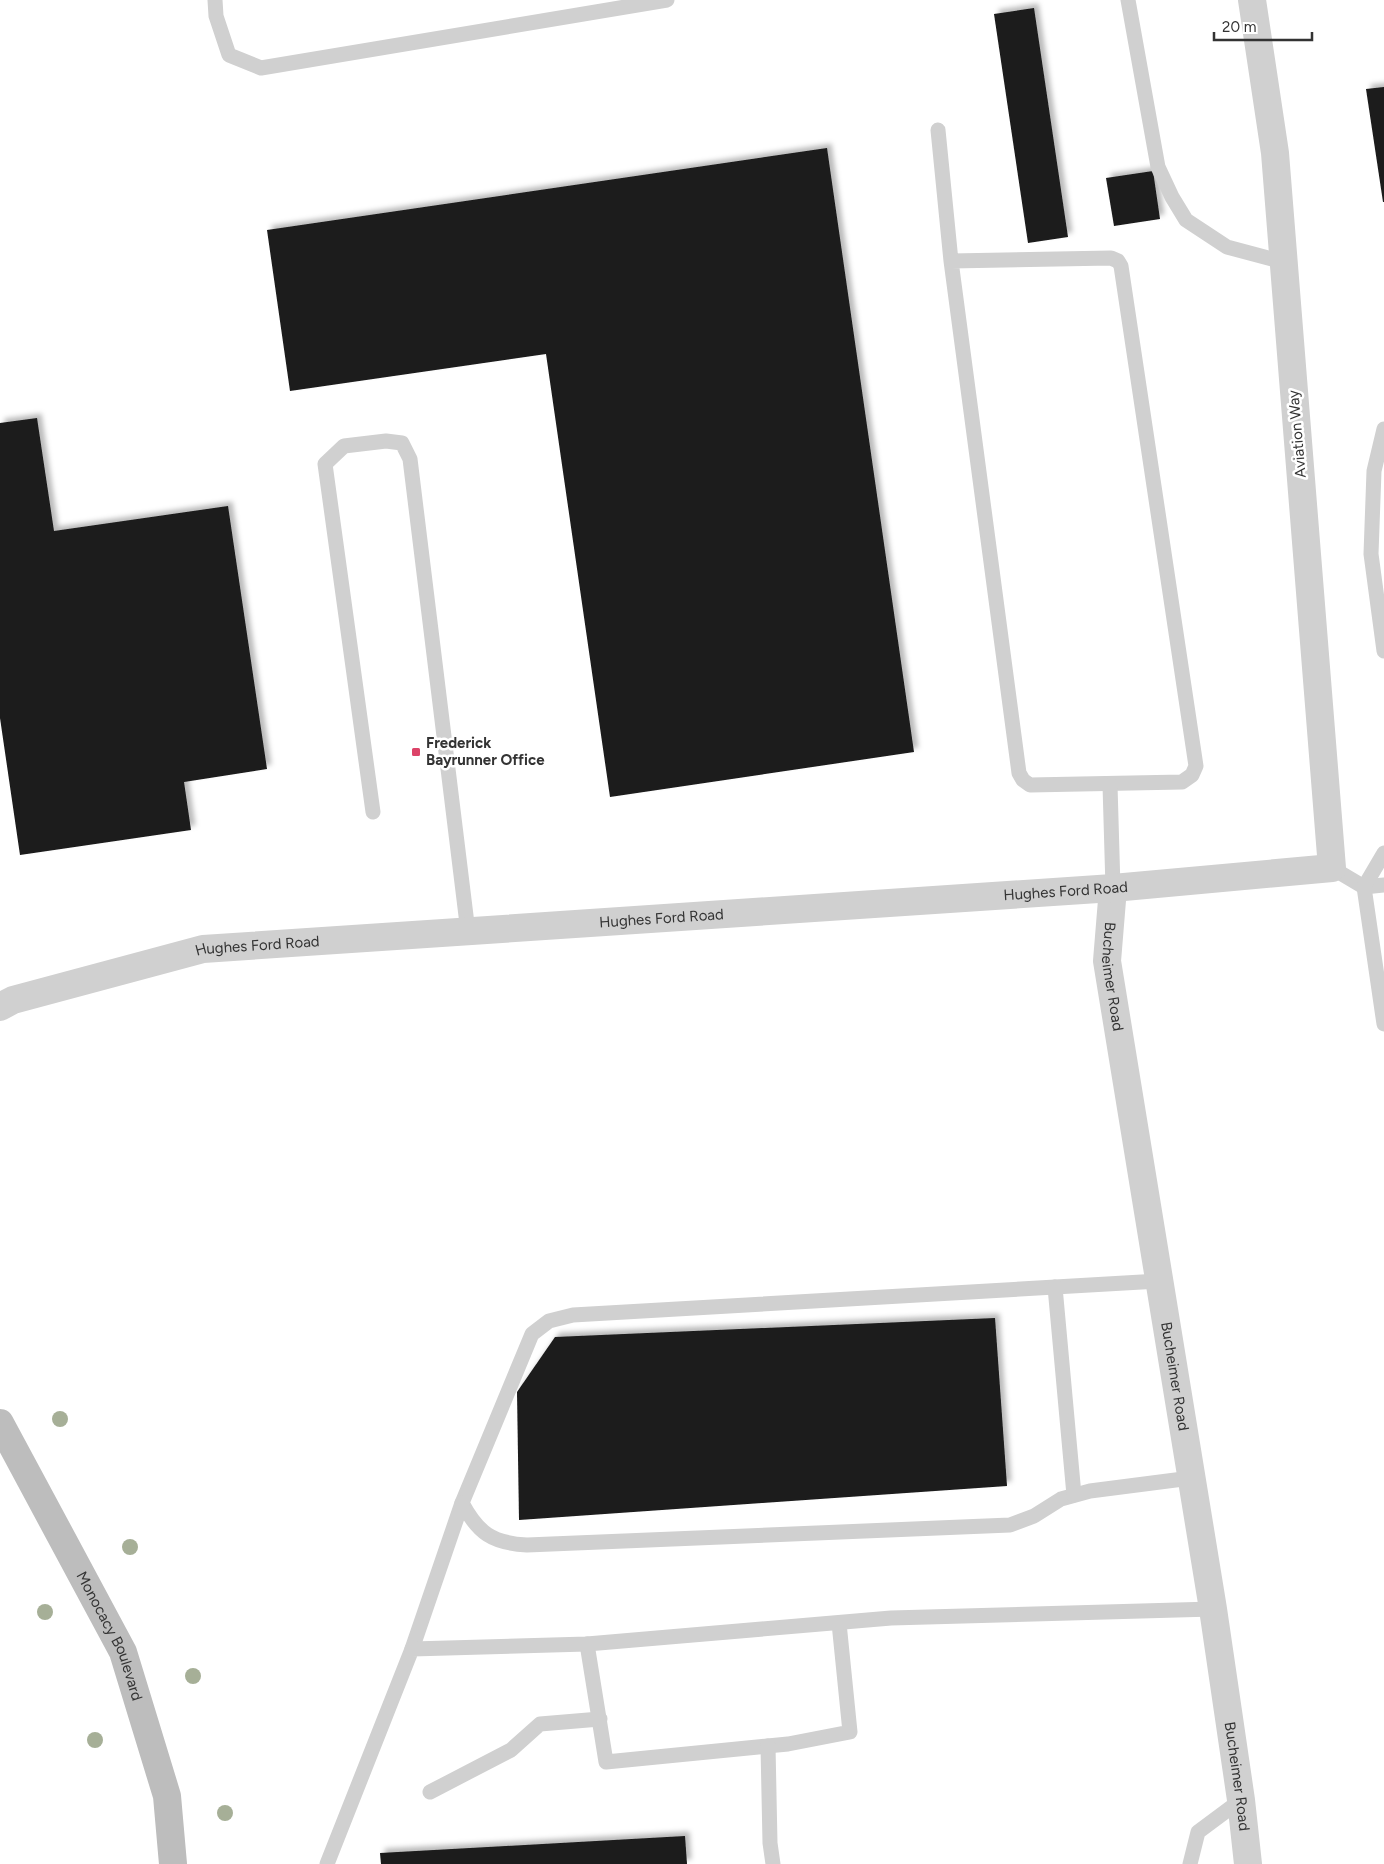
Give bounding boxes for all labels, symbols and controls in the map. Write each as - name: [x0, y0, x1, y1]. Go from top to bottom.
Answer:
- scale bar: [1214, 10, 1312, 42]
- text: 20 m: [1222, 18, 1256, 36]
- street label: Aviation Way: [1284, 389, 1310, 479]
- place label: Frederick Bayrunner Office: [426, 734, 545, 769]
- marker: Frederick Bayrunner Office: [410, 746, 422, 758]
- street label: Hughes Ford Road: [1003, 878, 1129, 904]
- street label: Hughes Ford Road: [599, 905, 724, 931]
- street label: Bucheimer Road: [1098, 921, 1127, 1032]
- street label: Hughes Ford Road: [193, 932, 320, 960]
- street label: Bucheimer Road: [1157, 1320, 1193, 1432]
- street label: Monocacy Boulevard: [72, 1568, 146, 1703]
- street label: Bucheimer Road: [1221, 1721, 1253, 1832]

